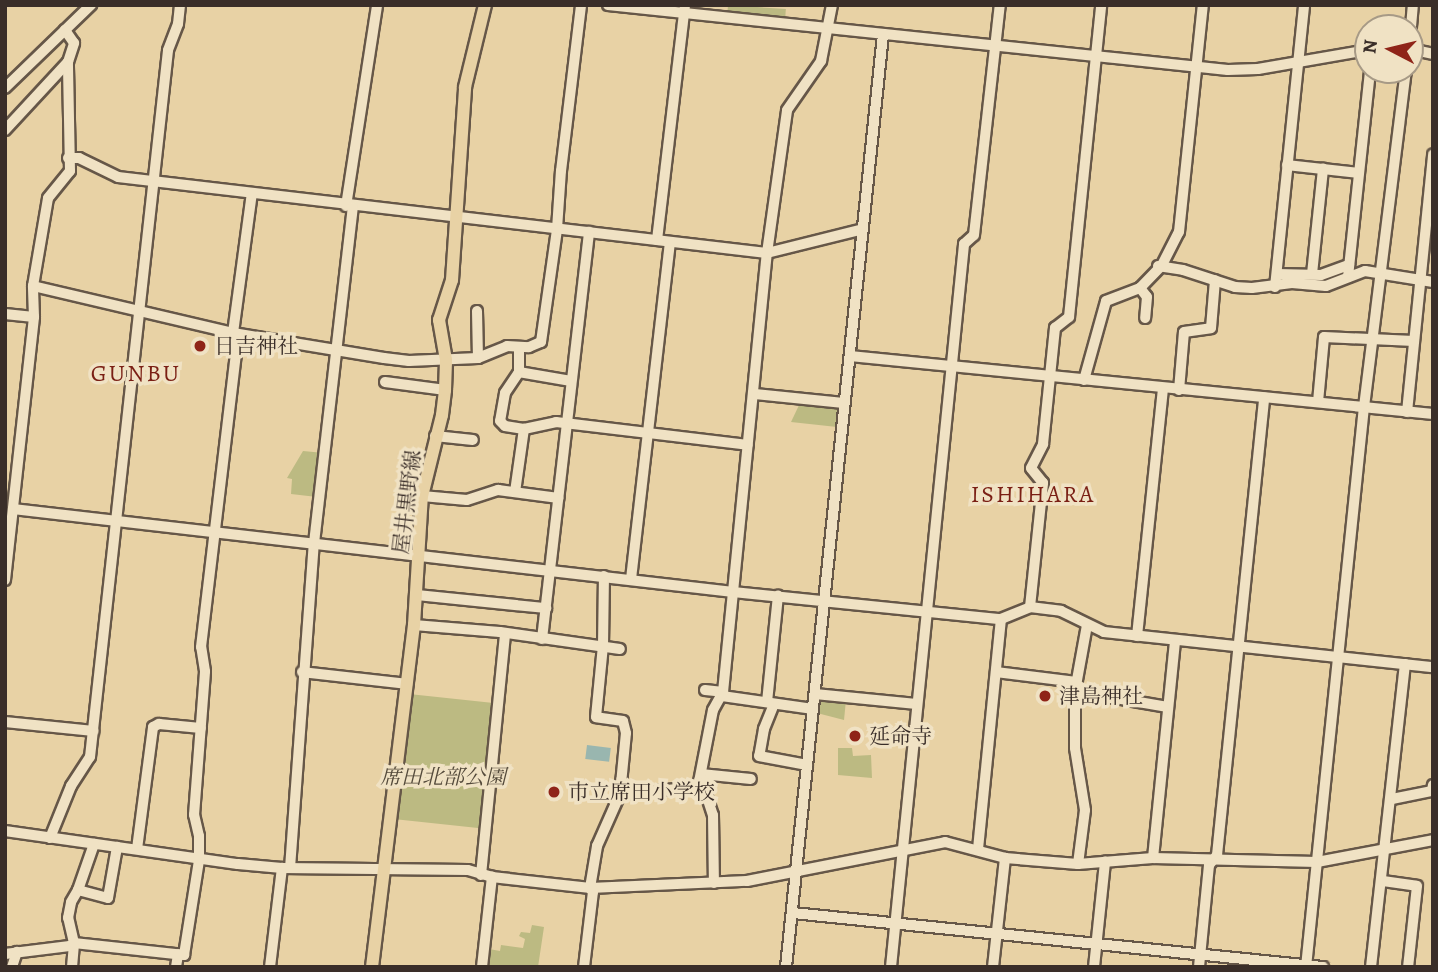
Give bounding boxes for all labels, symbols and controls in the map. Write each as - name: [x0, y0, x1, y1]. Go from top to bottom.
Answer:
- north arrow: [1354, 14, 1424, 84]
- text: N: [1356, 38, 1384, 55]
- place label: 日吉神社: [214, 333, 298, 359]
- marker: 日吉神社: [192, 338, 208, 354]
- district label: GUNBU: [91, 360, 181, 388]
- street label: 屋井黒野線: [388, 448, 426, 556]
- district label: ISHIHARA: [972, 481, 1094, 509]
- place label: 津島神社: [1059, 683, 1143, 709]
- marker: 津島神社: [1037, 688, 1053, 704]
- place label: 延命寺: [869, 723, 932, 749]
- marker: 延命寺: [847, 728, 863, 744]
- park label: 席田北部公園: [380, 764, 506, 790]
- place label: 市立席田小学校: [568, 779, 715, 805]
- marker: 市立席田小学校: [546, 784, 562, 800]

